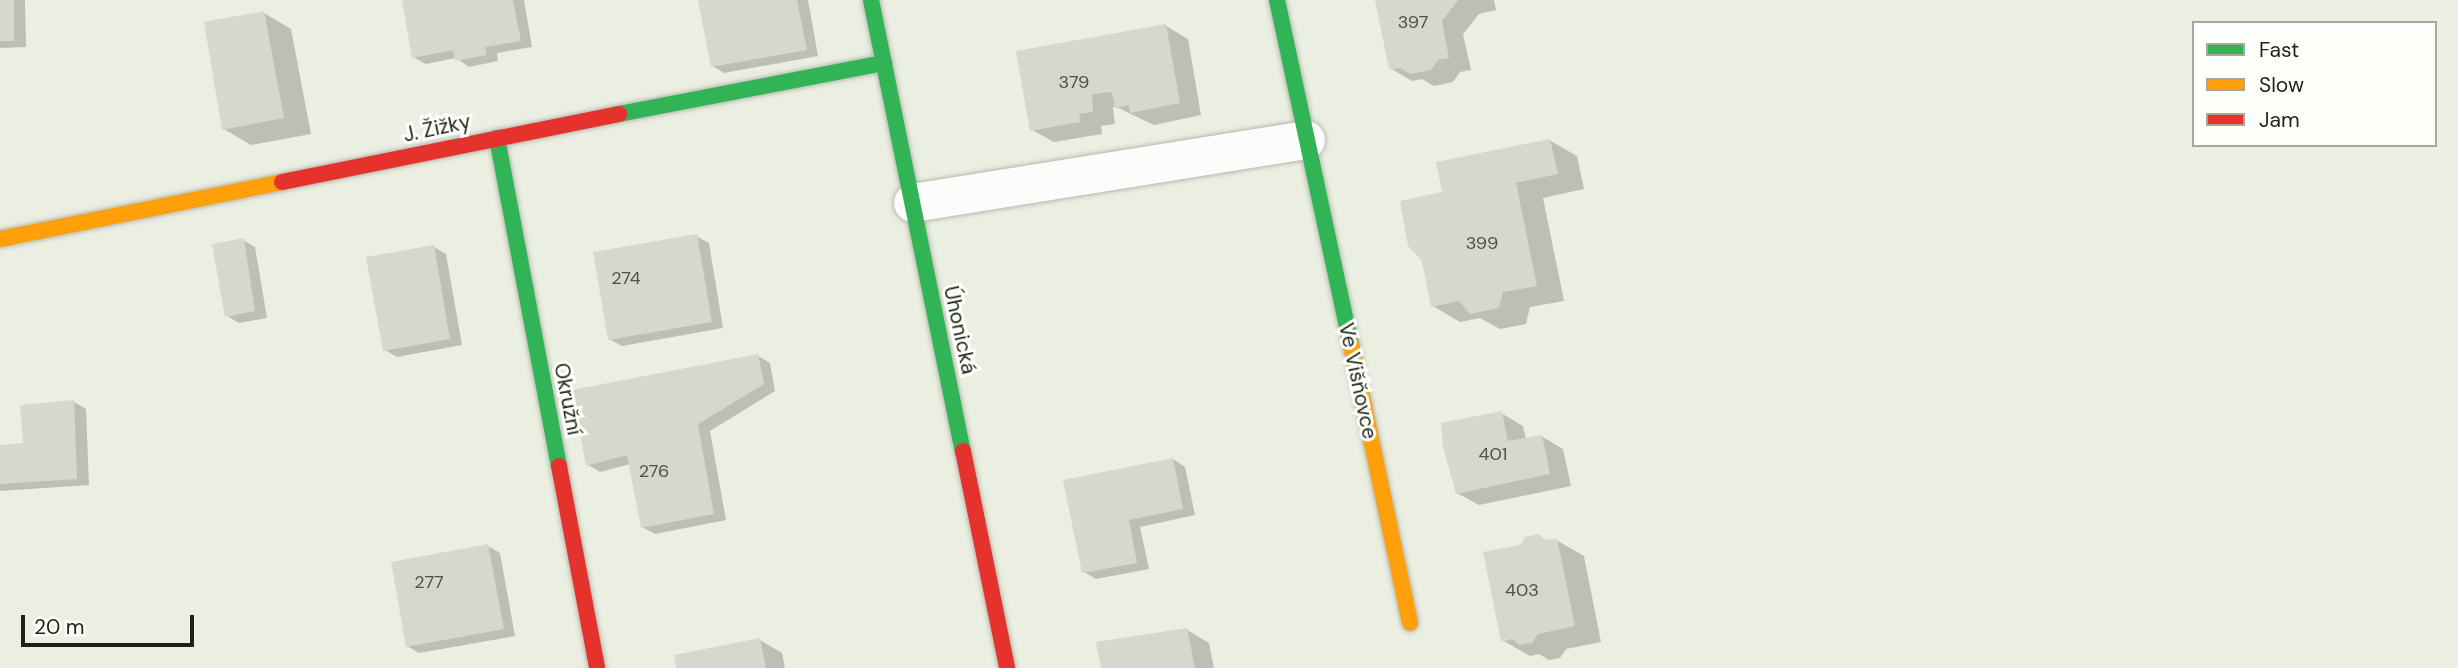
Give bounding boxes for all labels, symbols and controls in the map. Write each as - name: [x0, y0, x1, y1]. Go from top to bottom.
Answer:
- house number: 397: [1398, 11, 1428, 33]
- legend: [2192, 21, 2437, 147]
- text: Fast: [2259, 36, 2299, 64]
- house number: 379: [1059, 71, 1089, 93]
- text: Slow: [2259, 71, 2304, 99]
- text: Jam: [2259, 106, 2300, 134]
- street label: J. Žižky: [401, 109, 473, 147]
- house number: 399: [1466, 232, 1498, 254]
- house number: 274: [611, 267, 641, 289]
- street label: Úhonická: [938, 284, 982, 376]
- street label: Ve Višňovce: [1333, 321, 1383, 441]
- street label: Okružní: [549, 361, 587, 437]
- house number: 401: [1479, 443, 1507, 465]
- house number: 276: [639, 460, 669, 482]
- house number: 277: [414, 571, 444, 593]
- house number: 403: [1505, 579, 1539, 601]
- scale bar: [24, 602, 198, 646]
- text: 20 m: [34, 613, 85, 641]

